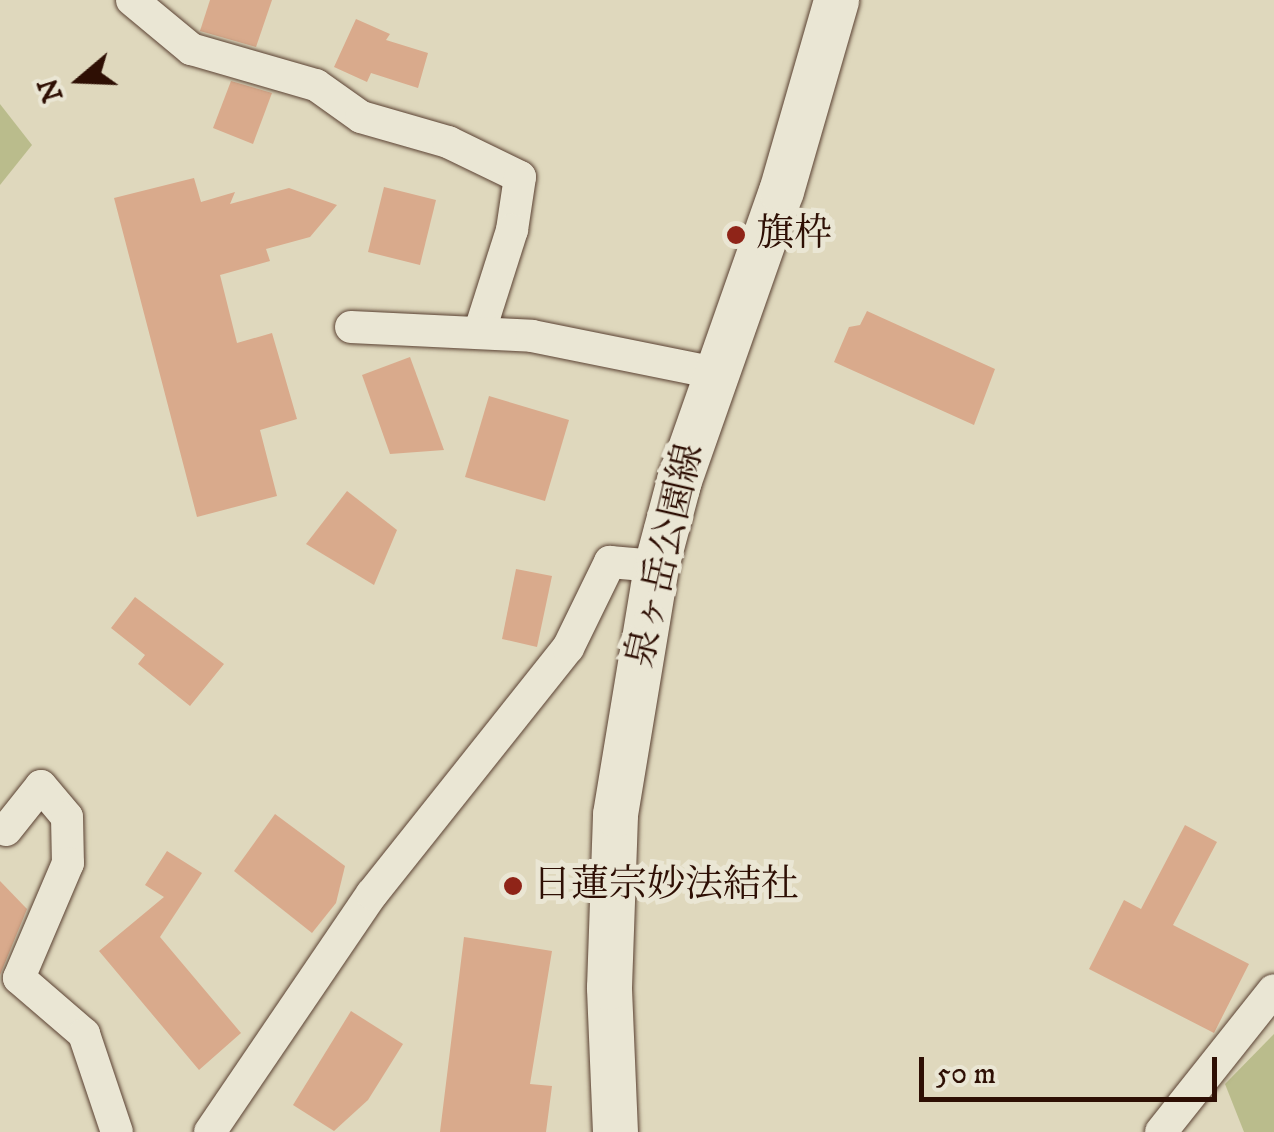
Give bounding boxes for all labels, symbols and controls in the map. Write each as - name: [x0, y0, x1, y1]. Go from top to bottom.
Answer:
- north arrow: [30, 30, 130, 130]
- text: N: [31, 73, 71, 107]
- place label: 旗枠: [756, 212, 832, 258]
- marker: 旗枠: [725, 224, 747, 246]
- street label: 泉ヶ岳公園線: [618, 440, 714, 672]
- place label: 日蓮宗妙法結社: [533, 863, 799, 909]
- marker: 日蓮宗妙法結社: [502, 875, 524, 897]
- scale bar: [924, 1037, 1222, 1099]
- text: 50 m: [936, 1056, 996, 1093]

